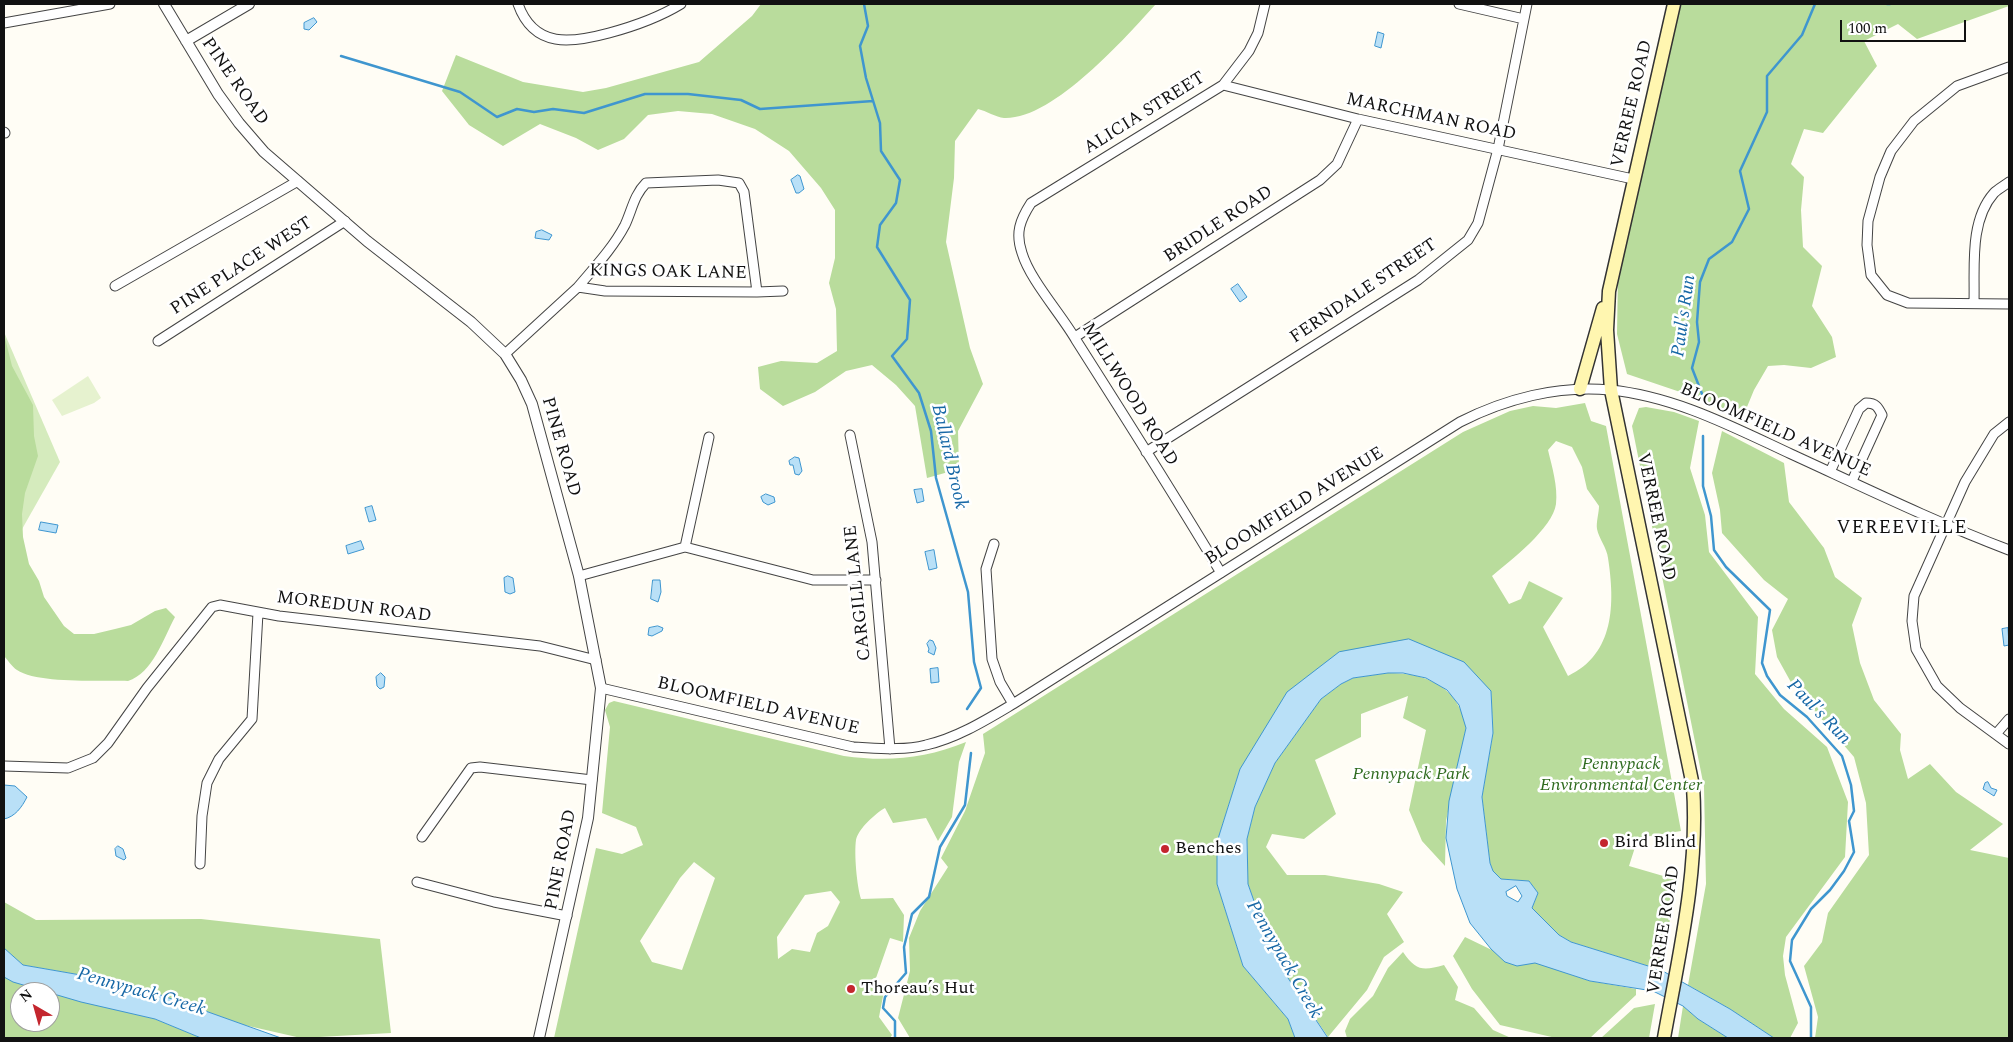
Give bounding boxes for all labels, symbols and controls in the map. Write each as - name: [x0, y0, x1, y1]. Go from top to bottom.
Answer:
- scale bar: [1843, 10, 1969, 42]
- text: 100 m: [1848, 17, 1887, 40]
- street label: PINE ROAD: [196, 34, 272, 130]
- street label: VERREE ROAD: [1608, 38, 1658, 170]
- street label: ALICIA STREET: [1080, 68, 1210, 160]
- street label: MARCHMAN ROAD: [1344, 89, 1518, 147]
- street label: BRIDLE ROAD: [1161, 182, 1277, 268]
- street label: PINE PLACE WEST: [167, 213, 317, 321]
- street label: FERNDALE STREET: [1286, 235, 1442, 349]
- street label: KINGS OAK LANE: [589, 261, 747, 285]
- water label: Paul's Run: [1668, 273, 1702, 359]
- street label: MILLWOOD ROAD: [1076, 319, 1182, 471]
- street label: BLOOMFIELD AVENUE: [1676, 379, 1874, 483]
- street label: PINE ROAD: [536, 395, 584, 499]
- water label: Ballard Brook: [925, 402, 971, 512]
- street label: BLOOMFIELD AVENUE: [1202, 443, 1388, 571]
- street label: VERREE ROAD: [1631, 451, 1679, 583]
- district label: VEREEVILLE: [1835, 518, 1969, 540]
- street label: CARGILL LANE: [841, 524, 877, 662]
- street label: MOREDUN ROAD: [275, 588, 433, 628]
- street label: BLOOMFIELD AVENUE: [655, 673, 861, 741]
- water label: Paul's Run: [1781, 675, 1855, 751]
- park label: Pennypack Environmental Center: [1540, 754, 1702, 796]
- park label: Pennypack Park: [1352, 764, 1470, 786]
- street label: PINE ROAD: [542, 808, 582, 912]
- place label: Bird Blind: [1614, 832, 1696, 854]
- marker: Bird Blind: [1598, 837, 1610, 849]
- place label: Benches: [1175, 838, 1242, 860]
- marker: Benches: [1159, 843, 1171, 855]
- street label: VERREE ROAD: [1644, 864, 1686, 996]
- water label: Pennypack Creek: [1240, 897, 1326, 1023]
- water label: Pennypack Creek: [74, 964, 208, 1022]
- place label: Thoreau’s Hut: [861, 978, 975, 1000]
- north arrow: [10, 982, 60, 1032]
- marker: Thoreau’s Hut: [845, 983, 857, 995]
- text: N: [15, 984, 37, 1007]

